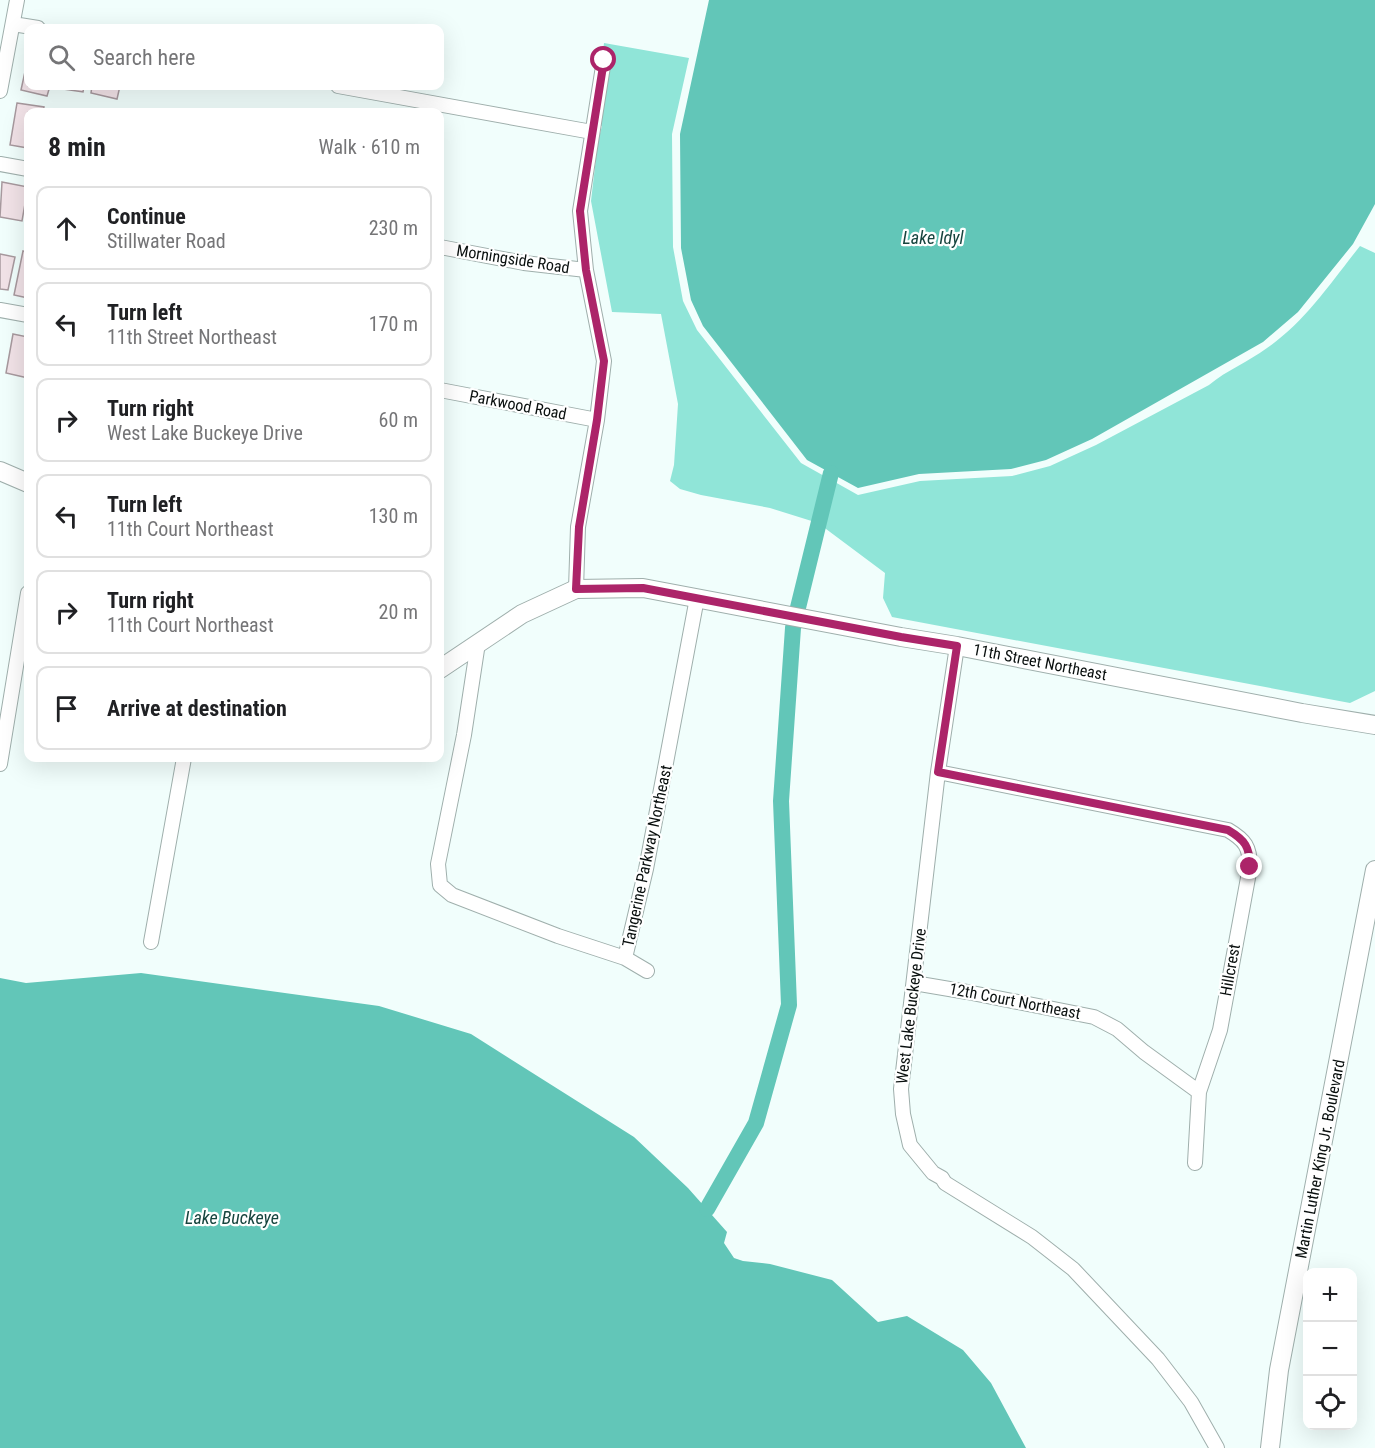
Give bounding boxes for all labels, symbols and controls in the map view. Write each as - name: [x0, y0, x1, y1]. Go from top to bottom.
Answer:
- search box: [24, 24, 444, 90]
- icon: search: [45, 41, 78, 74]
- text: Search here: [93, 45, 195, 70]
- route start: [590, 46, 616, 72]
- text: 8 min: [48, 132, 106, 162]
- text: Walk · 610 m: [319, 135, 420, 159]
- text: Continue: [107, 204, 186, 229]
- icon: ahead: [50, 212, 83, 245]
- text: 230 m: [369, 216, 418, 240]
- water label: Lake Idyl: [903, 227, 964, 248]
- text: Stillwater Road: [107, 229, 226, 253]
- street label: Morningside Road: [455, 241, 571, 277]
- text: Turn left: [107, 300, 182, 325]
- icon: left: [50, 308, 83, 341]
- text: 170 m: [369, 312, 418, 336]
- text: 11th Street Northeast: [107, 325, 277, 349]
- street label: Parkwood Road: [468, 386, 568, 424]
- text: Turn right: [107, 396, 194, 421]
- icon: right: [50, 404, 83, 437]
- text: 60 m: [379, 408, 418, 432]
- text: West Lake Buckeye Drive: [107, 421, 303, 445]
- text: Turn left: [107, 492, 182, 517]
- icon: left: [50, 500, 83, 533]
- text: 130 m: [369, 504, 418, 528]
- text: 11th Court Northeast: [107, 517, 274, 541]
- text: Turn right: [107, 588, 194, 613]
- icon: right: [50, 596, 83, 629]
- text: 20 m: [379, 600, 418, 624]
- text: 11th Court Northeast: [107, 613, 274, 637]
- street label: 11th Street Northeast: [971, 640, 1109, 684]
- icon: arrive: [50, 692, 83, 725]
- text: Arrive at destination: [107, 696, 287, 721]
- street label: Tangerine Parkway Northeast: [618, 763, 676, 949]
- route end: [1236, 853, 1262, 879]
- street label: West Lake Buckeye Drive: [892, 927, 930, 1085]
- street label: Hillcrest: [1216, 942, 1244, 998]
- street label: 12th Court Northeast: [948, 979, 1082, 1023]
- street label: Martin Luther King Jr. Boulevard: [1291, 1058, 1349, 1260]
- water label: Lake Buckeye: [185, 1207, 279, 1228]
- map controls: [1303, 1268, 1357, 1430]
- button: +: [1303, 1268, 1357, 1322]
- button: −: [1303, 1322, 1357, 1376]
- button: locate: [1303, 1376, 1357, 1430]

